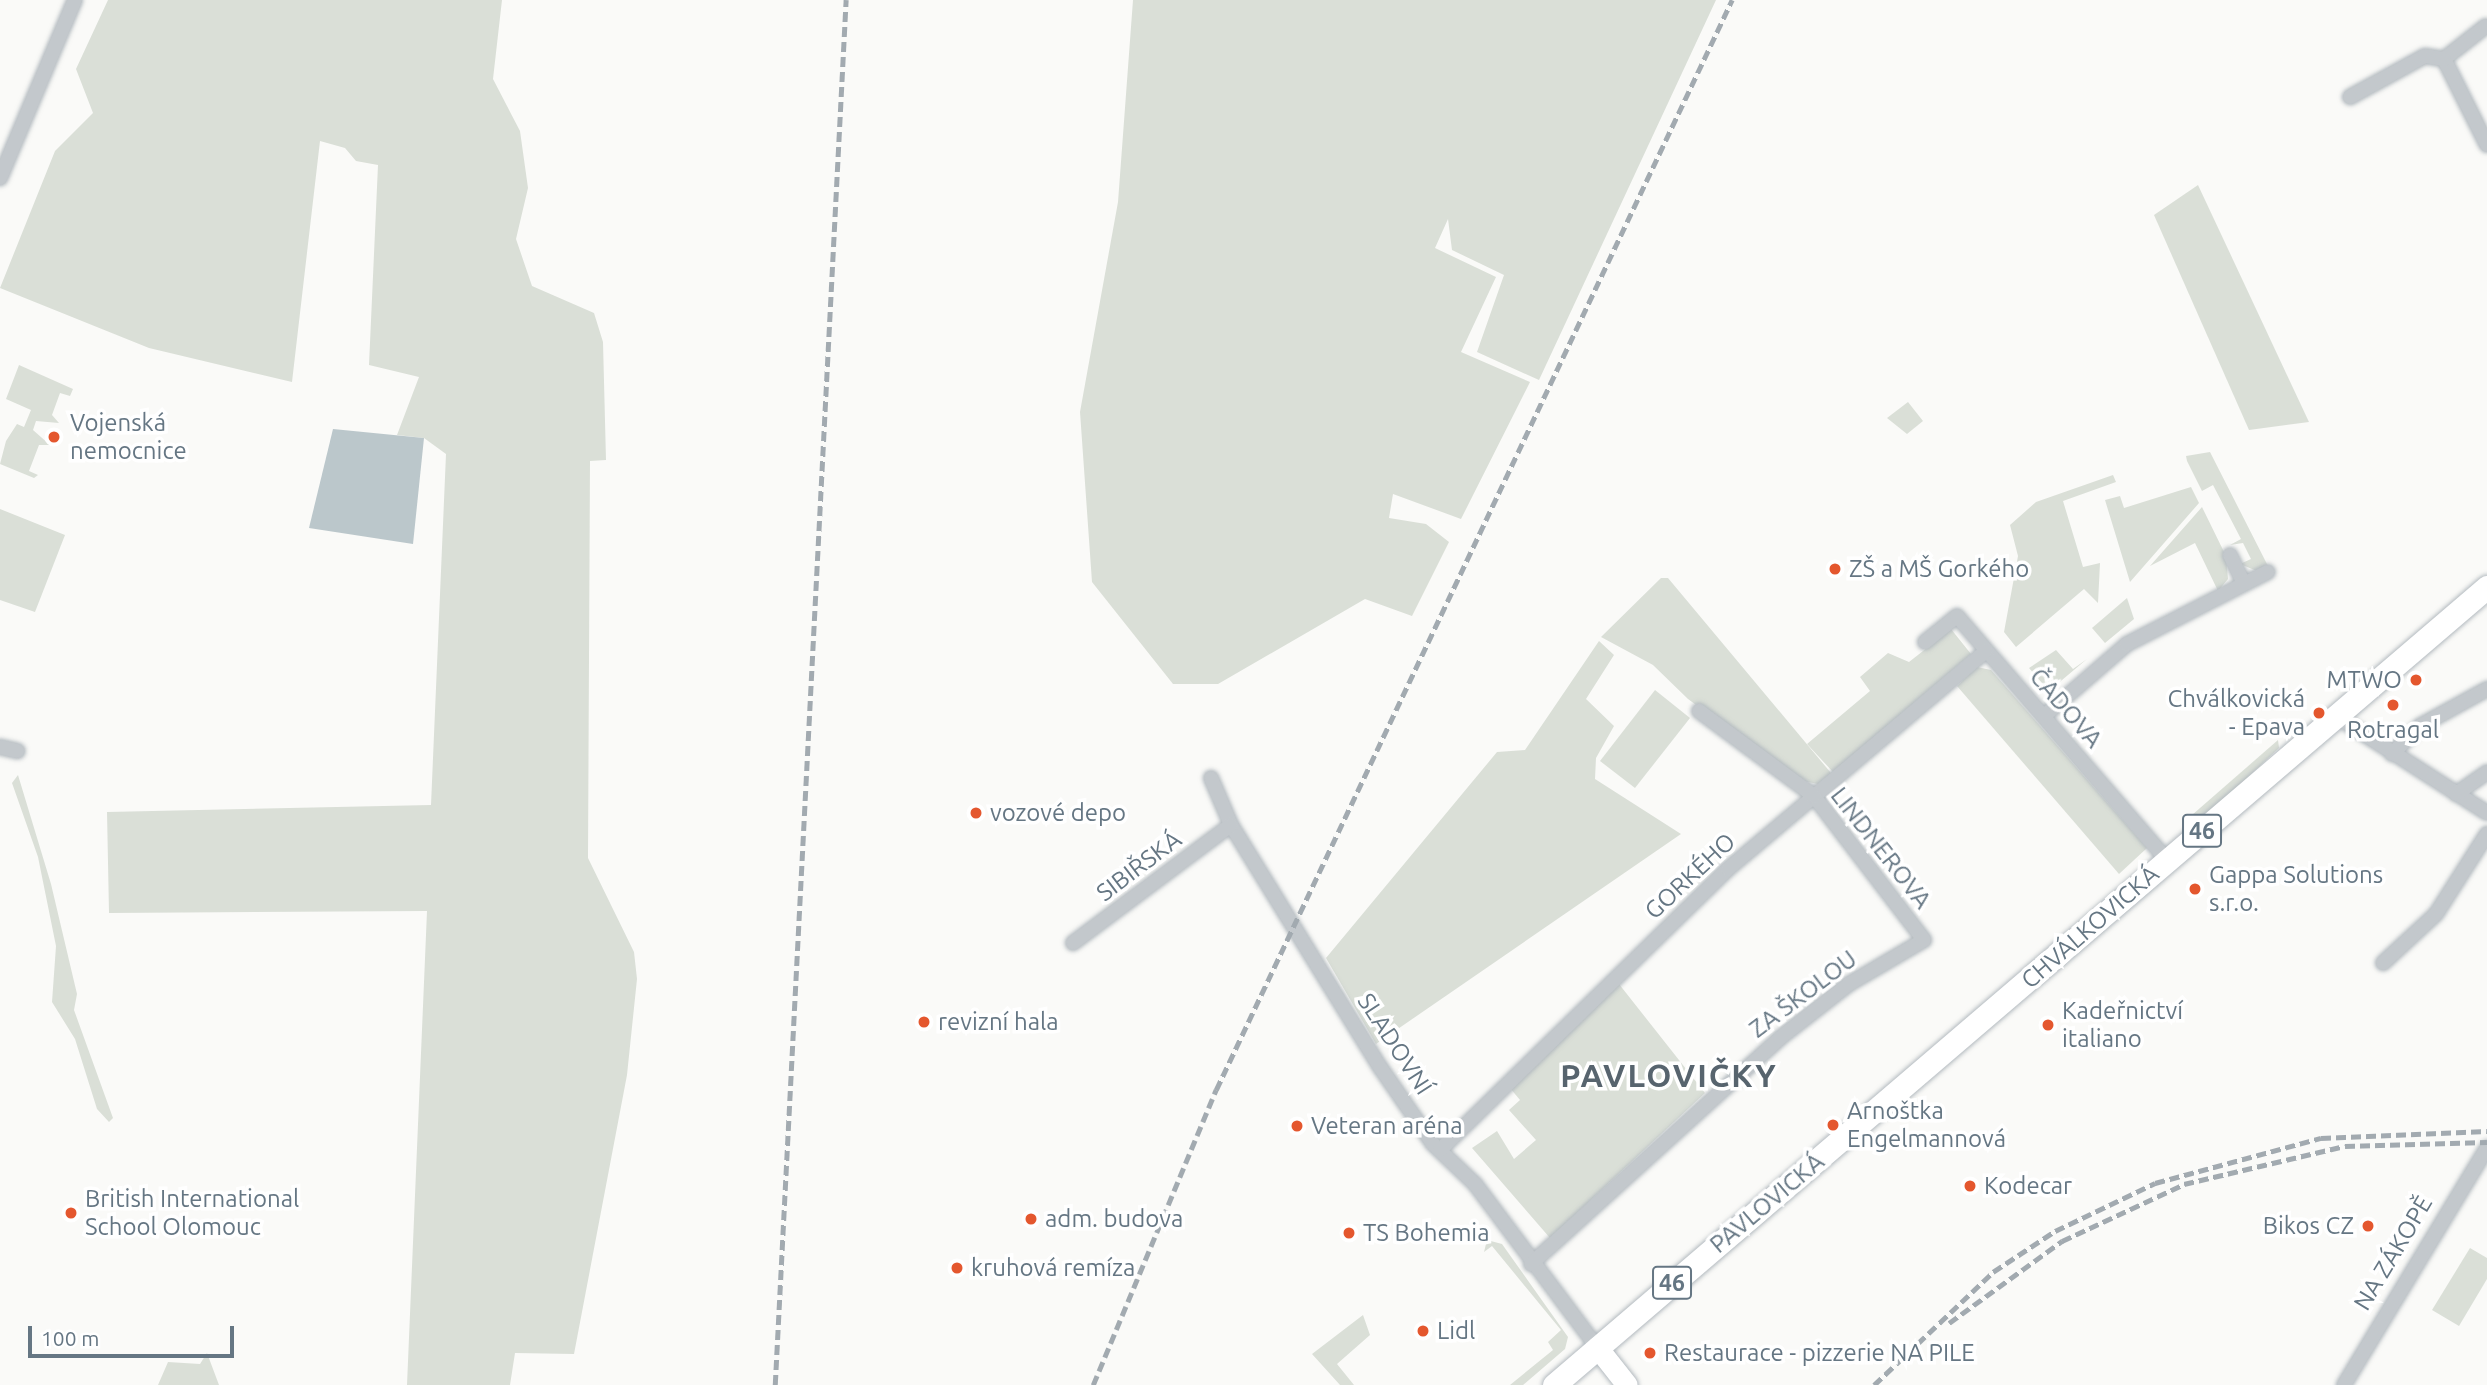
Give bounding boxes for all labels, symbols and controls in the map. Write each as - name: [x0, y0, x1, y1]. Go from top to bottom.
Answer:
- place label: Vojenská nemocnice: [70, 409, 187, 465]
- marker: Vojenská nemocnice: [44, 427, 64, 447]
- place label: ZŠ a MŠ Gorkého: [1849, 555, 2029, 583]
- marker: ZŠ a MŠ Gorkého: [1827, 561, 1843, 577]
- street label: ČADOVA: [2024, 662, 2108, 754]
- place label: MTWO: [2327, 666, 2402, 694]
- marker: MTWO: [2408, 672, 2424, 688]
- place label: Chválkovická - Epava: [2168, 685, 2305, 741]
- marker: Rotragal: [2385, 697, 2401, 713]
- marker: Chválkovická - Epava: [2311, 705, 2327, 721]
- place label: Rotragal: [2347, 716, 2439, 744]
- street label: LINDNEROVA: [1825, 782, 1937, 914]
- place label: vozové depo: [990, 799, 1126, 827]
- marker: vozové depo: [968, 805, 984, 821]
- road number: 46: [2181, 811, 2223, 850]
- street label: SIBIŘSKÁ: [1091, 825, 1187, 907]
- street label: GORKÉHO: [1639, 827, 1741, 925]
- street label: CHVÁLKOVICKÁ: [2015, 859, 2165, 995]
- place label: Gappa Solutions s.r.o.: [2209, 861, 2383, 917]
- marker: Gappa Solutions s.r.o.: [2187, 881, 2203, 897]
- street label: ZA ŠKOLOU: [1744, 944, 1862, 1044]
- street label: SLADOVNÍ: [1352, 988, 1438, 1100]
- place label: Kadeřnictví italiano: [2062, 997, 2183, 1053]
- place label: revizní hala: [938, 1008, 1059, 1036]
- marker: revizní hala: [916, 1014, 932, 1030]
- marker: Kadeřnictví italiano: [2040, 1017, 2056, 1033]
- district label: PAVLOVIČKY: [1562, 1056, 1776, 1094]
- place label: Arnoštka Engelmannová: [1847, 1097, 2006, 1153]
- place label: Veteran aréna: [1311, 1112, 1463, 1140]
- marker: Arnoštka Engelmannová: [1825, 1117, 1841, 1133]
- marker: Veteran aréna: [1289, 1118, 1305, 1134]
- street label: PAVLOVICKÁ: [1704, 1147, 1830, 1259]
- place label: Kodecar: [1984, 1172, 2072, 1200]
- marker: Kodecar: [1962, 1178, 1978, 1194]
- place label: British International School Olomouc: [85, 1185, 299, 1241]
- street label: NA ZÁKOPĚ: [2348, 1191, 2438, 1315]
- marker: British International School Olomouc: [63, 1205, 79, 1221]
- place label: adm. budova: [1045, 1205, 1183, 1233]
- marker: adm. budova: [1023, 1211, 1039, 1227]
- place label: Bikos CZ: [2263, 1212, 2354, 1240]
- marker: Bikos CZ: [2360, 1218, 2376, 1234]
- place label: TS Bohemia: [1363, 1219, 1490, 1247]
- marker: TS Bohemia: [1341, 1225, 1357, 1241]
- place label: kruhová remíza: [971, 1254, 1135, 1282]
- marker: kruhová remíza: [949, 1260, 965, 1276]
- road number: 46: [1651, 1264, 1693, 1302]
- scale bar: [32, 1312, 238, 1356]
- place label: Lidl: [1437, 1317, 1475, 1345]
- marker: Lidl: [1415, 1323, 1431, 1339]
- text: 100 m: [41, 1326, 99, 1350]
- place label: Restaurace - pizzerie NA PILE: [1664, 1339, 1975, 1367]
- marker: Restaurace - pizzerie NA PILE: [1642, 1345, 1658, 1361]

